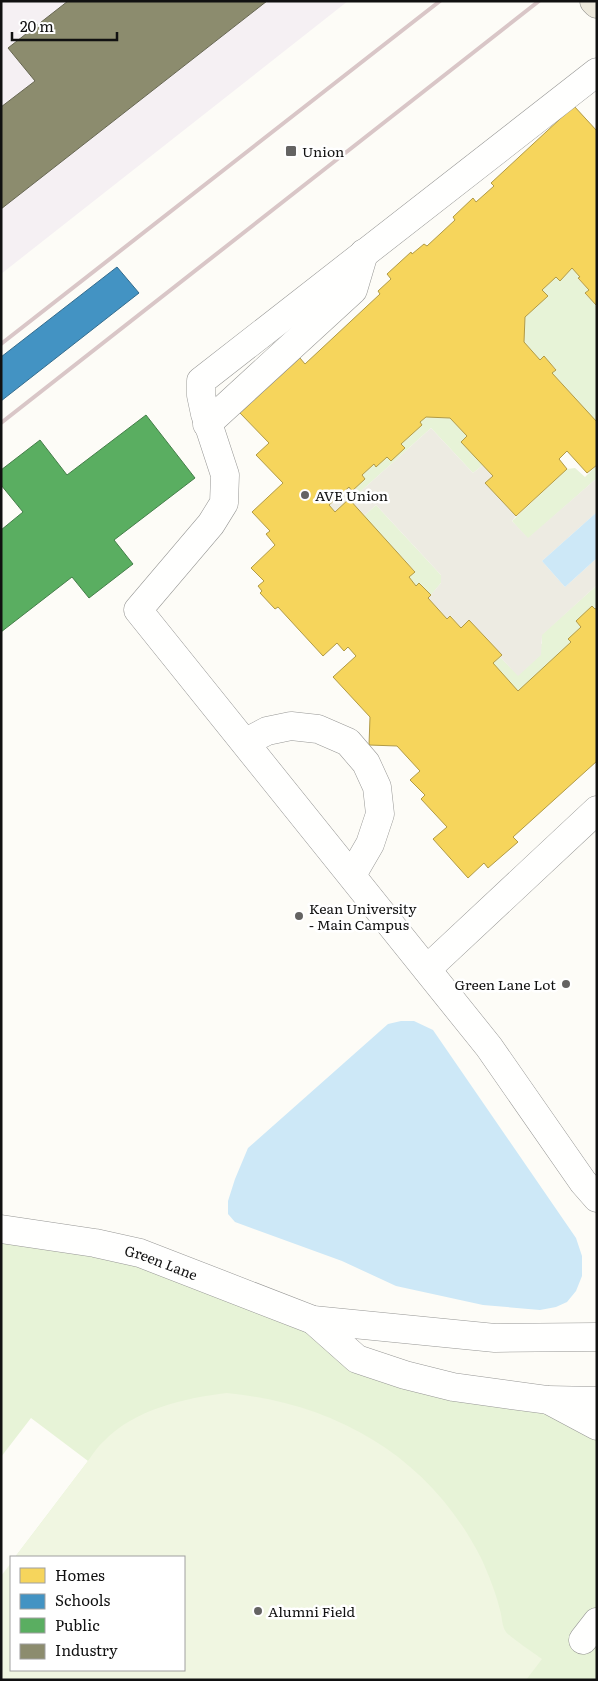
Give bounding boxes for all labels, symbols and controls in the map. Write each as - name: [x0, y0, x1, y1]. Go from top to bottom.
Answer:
- scale bar: [12, 10, 118, 42]
- text: 20 m: [20, 14, 54, 37]
- place label: Union: [302, 141, 344, 161]
- marker: Union: [284, 144, 298, 158]
- place label: AVE Union: [315, 485, 388, 505]
- marker: AVE Union: [299, 489, 311, 501]
- place label: Kean University - Main Campus: [309, 898, 417, 934]
- marker: Kean University - Main Campus: [293, 910, 305, 922]
- place label: Green Lane Lot: [454, 974, 556, 994]
- marker: Green Lane Lot: [560, 978, 572, 990]
- street label: Green Lane: [123, 1240, 201, 1284]
- legend: [10, 1556, 185, 1671]
- text: Homes: [55, 1563, 105, 1586]
- text: Schools: [55, 1588, 111, 1611]
- place label: Alumni Field: [268, 1601, 356, 1621]
- marker: Alumni Field: [252, 1605, 264, 1617]
- text: Public: [55, 1613, 100, 1636]
- text: Industry: [55, 1638, 118, 1661]

